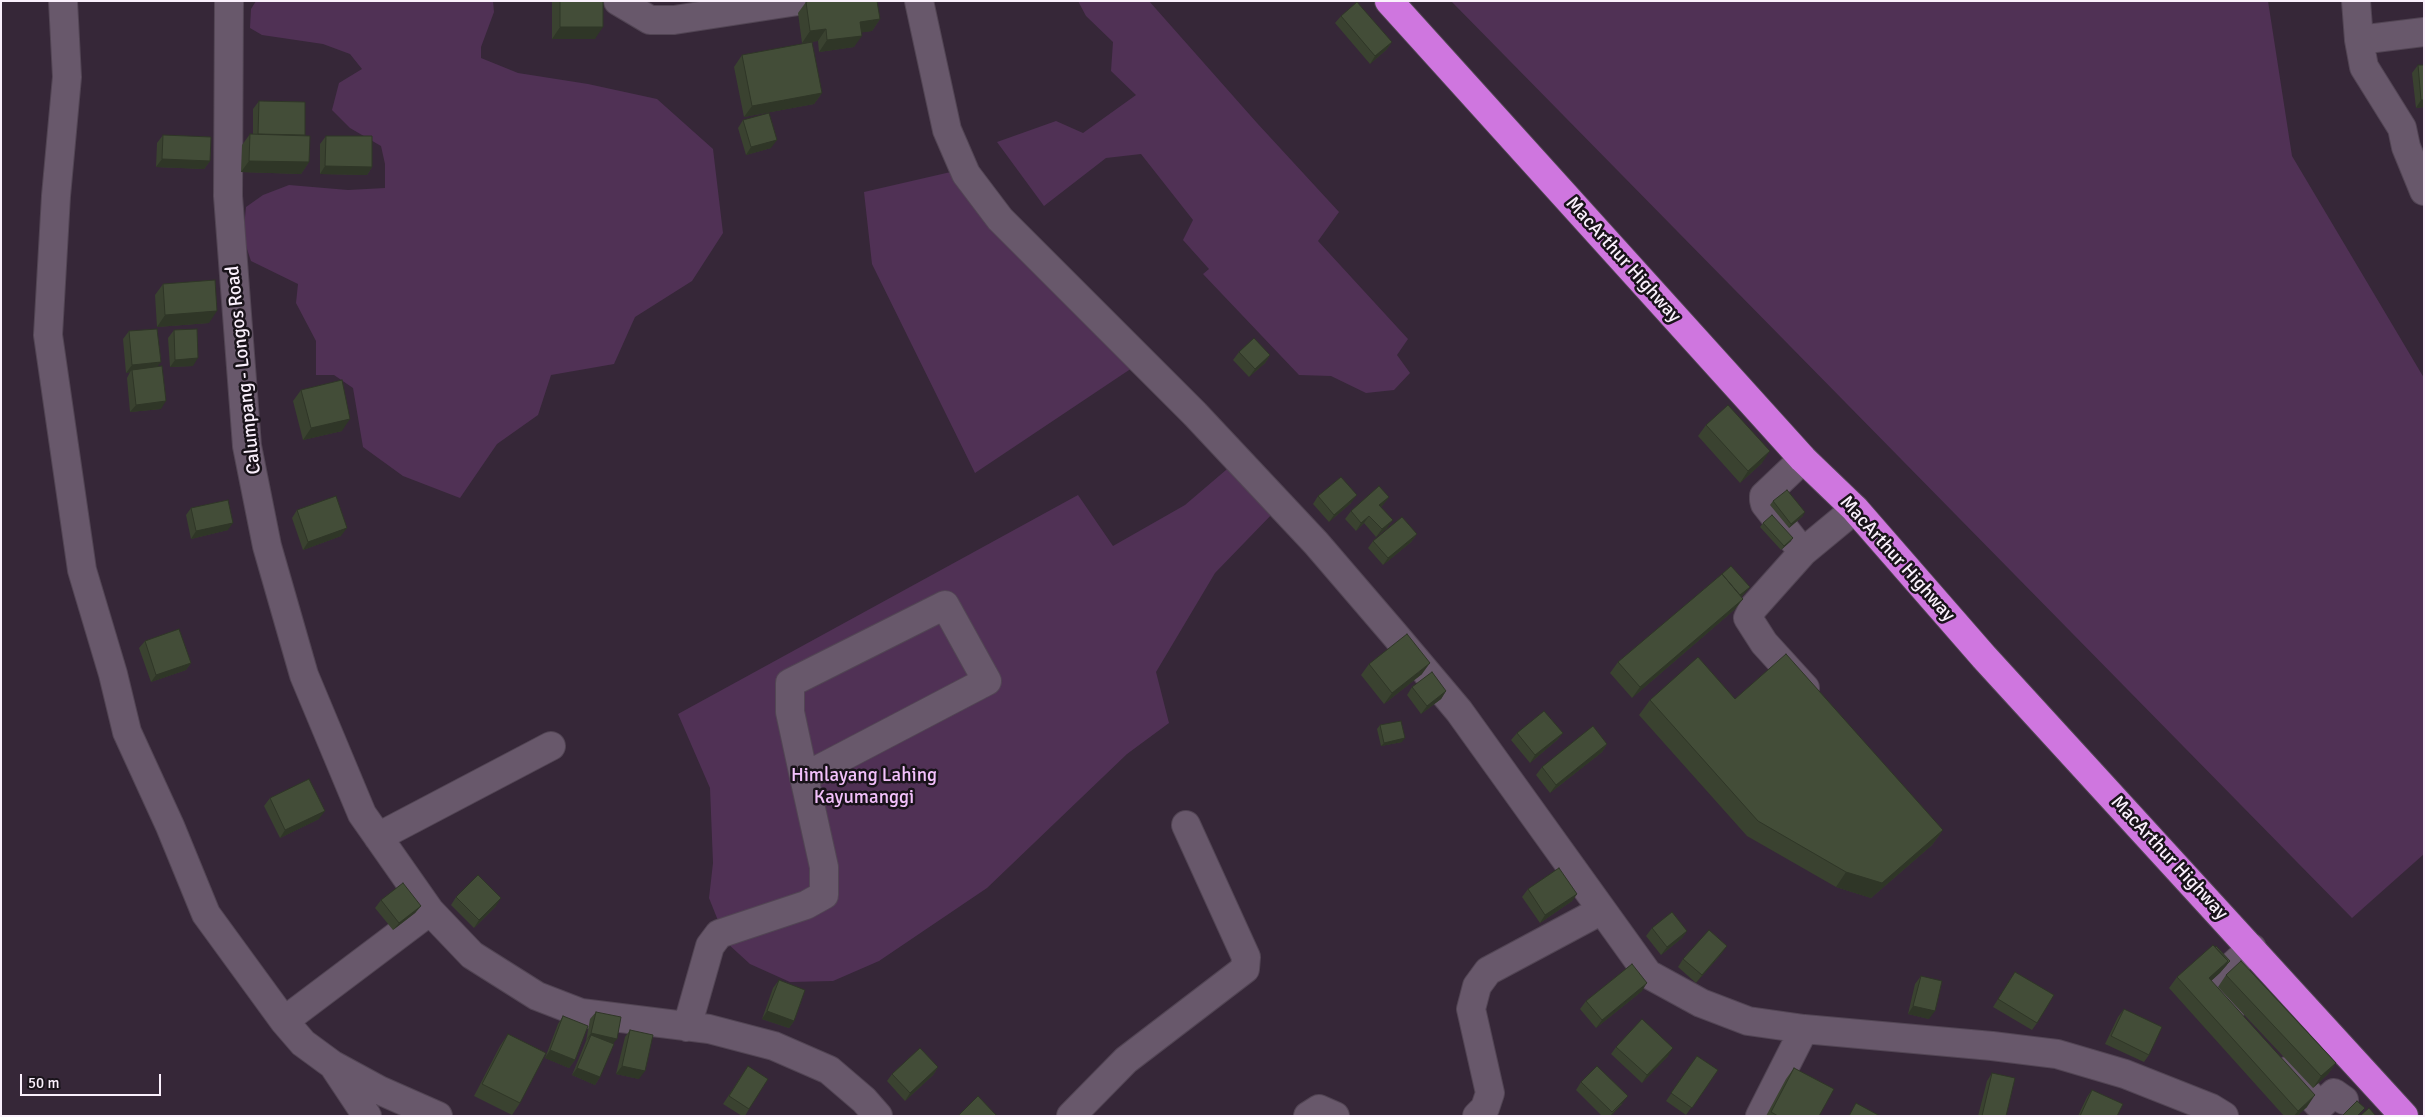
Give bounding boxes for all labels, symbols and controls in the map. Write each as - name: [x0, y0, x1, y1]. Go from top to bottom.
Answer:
- street label: MacArthur Highway: [1561, 192, 1685, 328]
- street label: Calumpang - Longos Road: [222, 265, 266, 475]
- street label: MacArthur Highway: [1835, 491, 1959, 627]
- park label: Himlayang Lahing Kayumanggi: [791, 765, 937, 809]
- street label: MacArthur Highway: [2106, 791, 2232, 925]
- scale bar: [22, 1064, 164, 1096]
- text: 50 m: [28, 1074, 59, 1092]

